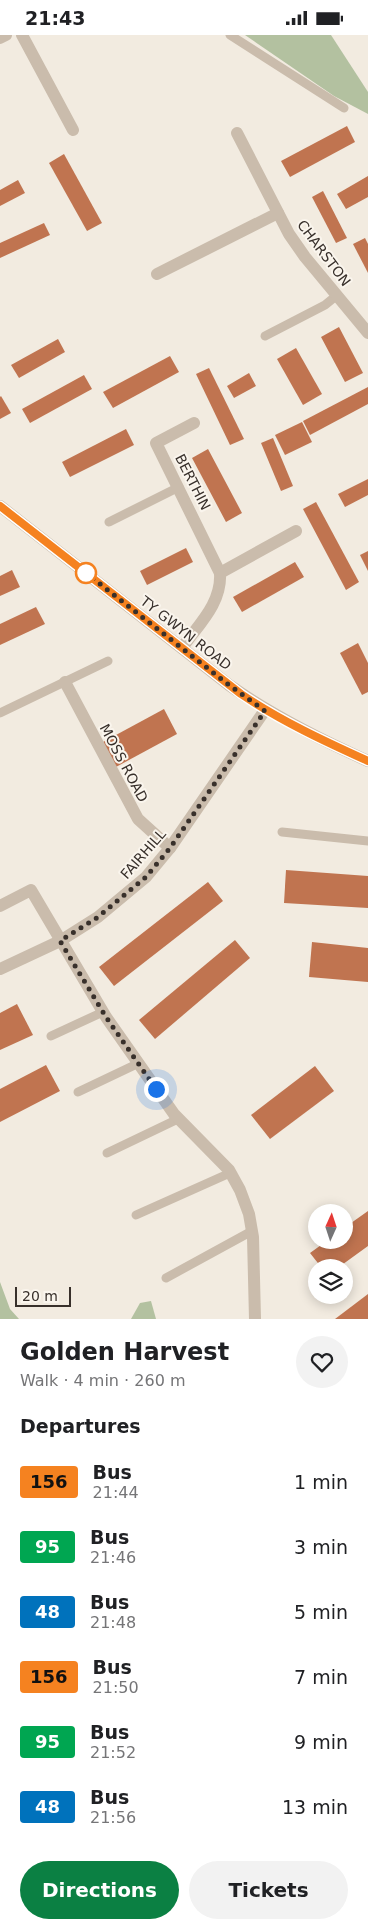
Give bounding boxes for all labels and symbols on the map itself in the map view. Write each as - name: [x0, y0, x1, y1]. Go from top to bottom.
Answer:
- street label: CHARSTON: [294, 217, 354, 289]
- street label: BERTHIN: [172, 451, 214, 513]
- unlabelled marker: [75, 562, 97, 584]
- street label: TY GWYN ROAD: [137, 592, 234, 673]
- street label: MOSS ROAD: [97, 721, 151, 805]
- street label: FAIRHILL: [117, 826, 169, 882]
- your location: [144, 1077, 169, 1102]
- north arrow: [308, 1204, 352, 1249]
- scale bar: [15, 1284, 71, 1307]

